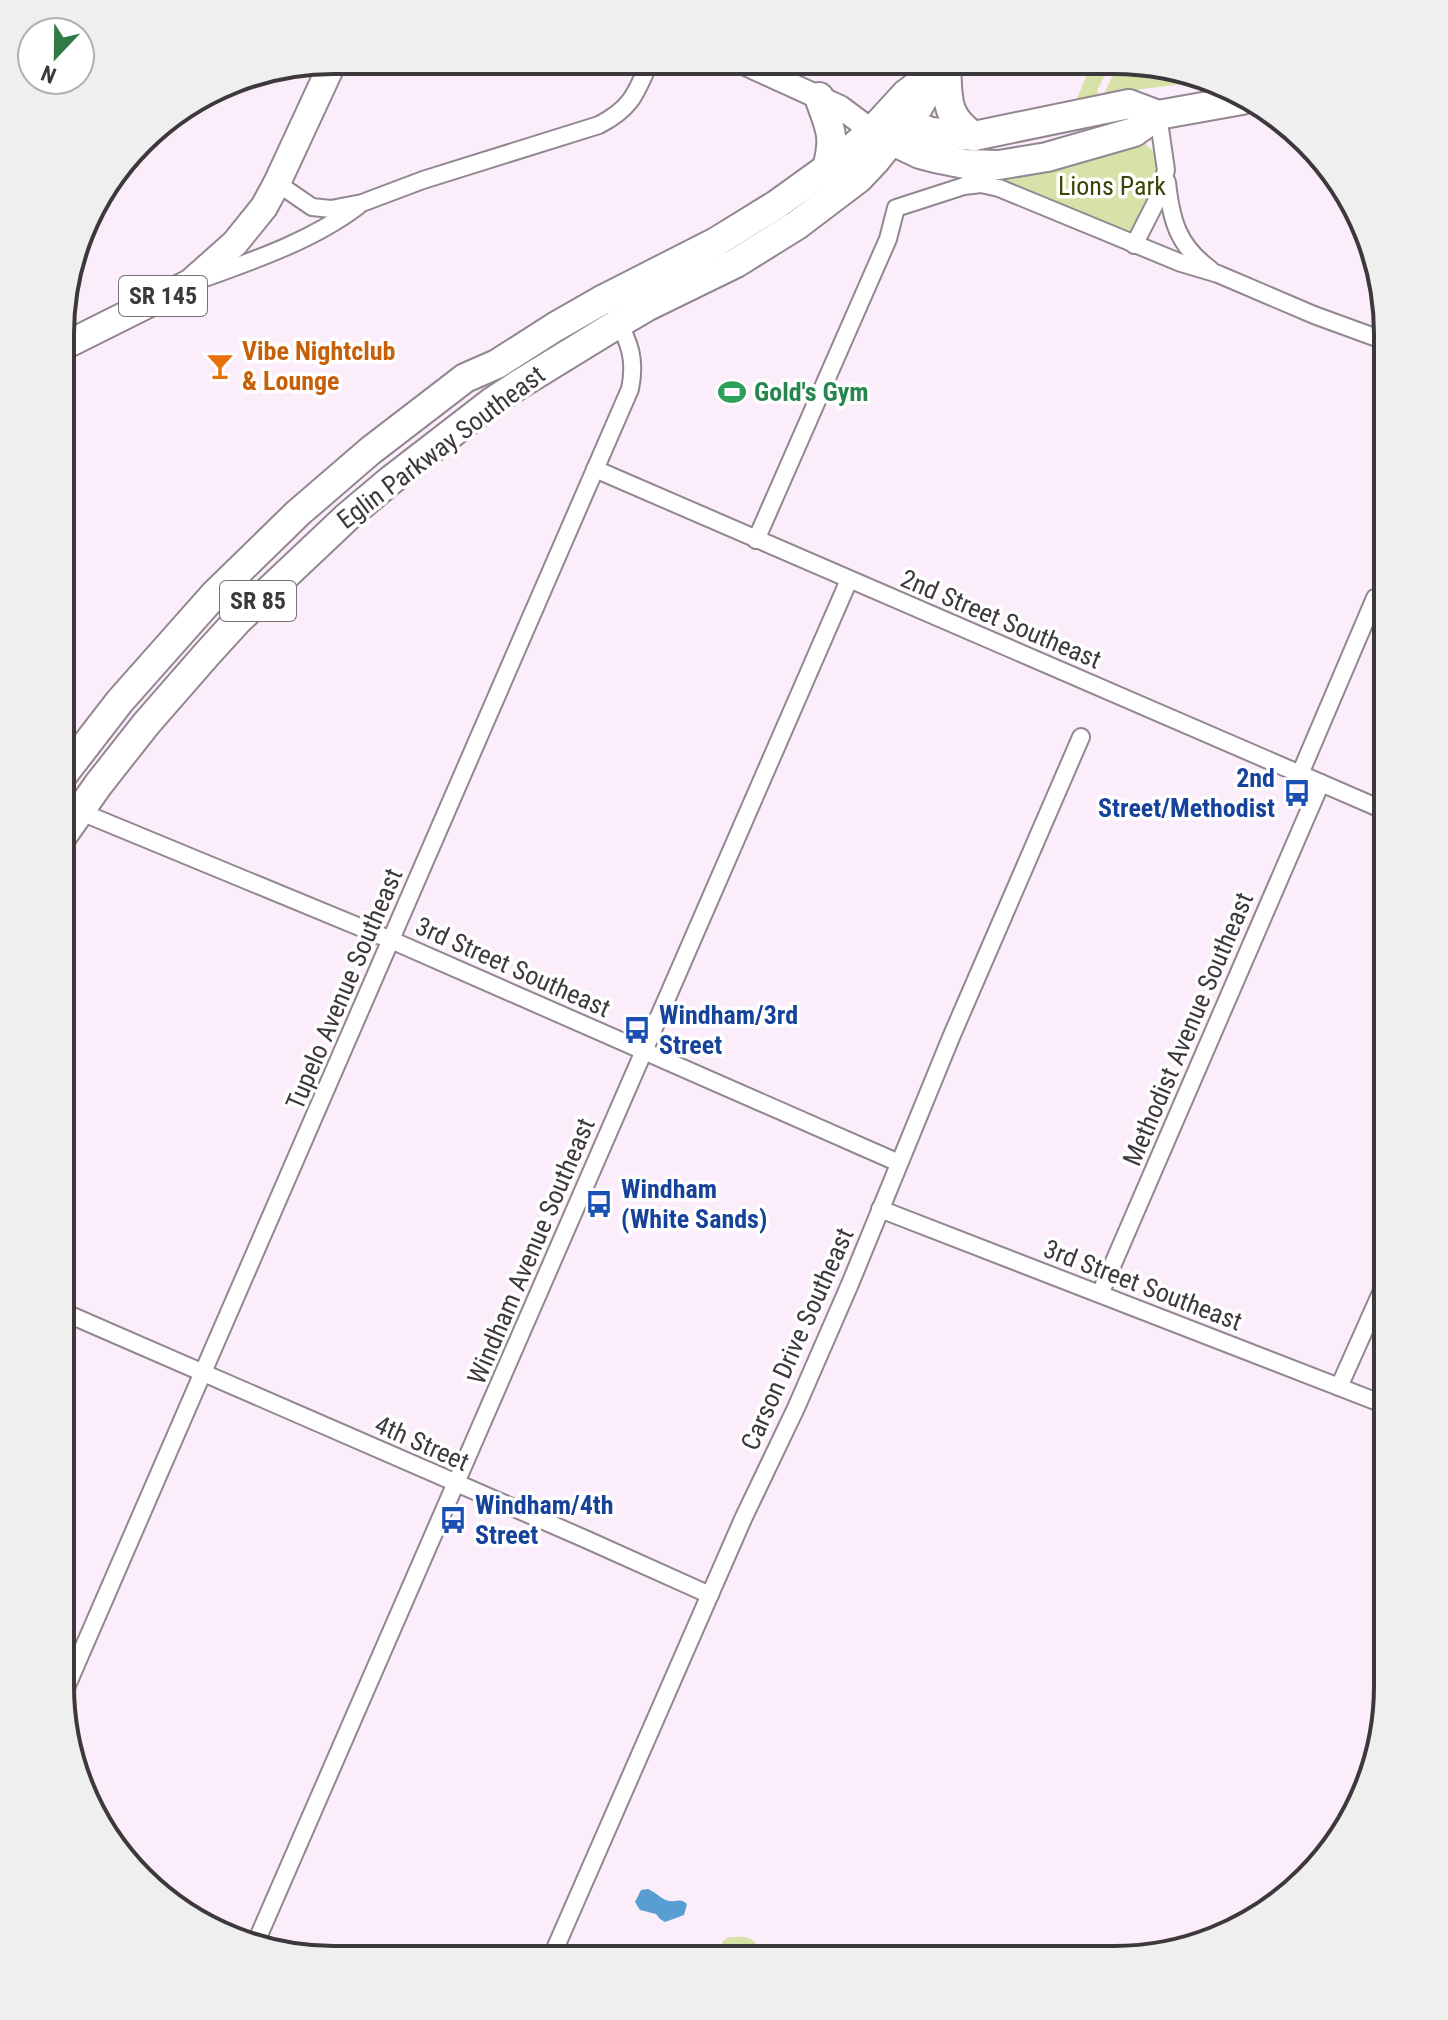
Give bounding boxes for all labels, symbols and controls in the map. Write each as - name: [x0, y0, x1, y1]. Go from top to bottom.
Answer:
- north arrow: [16, 16, 96, 96]
- text: N: [38, 60, 60, 88]
- park label: Lions Park: [1058, 171, 1166, 201]
- road number: SR 145: [119, 276, 207, 316]
- place label: Vibe Nightclub & Lounge: [242, 336, 395, 396]
- bar icon: Vibe Nightclub & Lounge: [205, 351, 235, 381]
- street label: Eglin Parkway Southeast: [331, 359, 551, 535]
- sports icon: Gold's Gym: [717, 377, 747, 407]
- place label: Gold's Gym: [754, 377, 869, 407]
- street label: 2nd Street Southeast: [896, 563, 1106, 675]
- road number: SR 85: [220, 581, 296, 621]
- place label: 2nd Street/Methodist: [1098, 763, 1275, 823]
- bus stop icon: 2nd Street/Methodist: [1282, 778, 1312, 808]
- street label: Tupelo Avenue Southeast: [280, 864, 408, 1114]
- street label: Methodist Avenue Southeast: [1117, 888, 1259, 1170]
- street label: 3rd Street Southeast: [411, 911, 615, 1023]
- place label: Windham/3rd Street: [659, 1000, 798, 1060]
- bus stop icon: Windham/3rd Street: [622, 1015, 652, 1045]
- street label: Windham Avenue Southeast: [461, 1113, 601, 1389]
- place label: Windham (White Sands): [621, 1174, 767, 1234]
- bus stop icon: Windham (White Sands): [584, 1189, 614, 1219]
- street label: Carson Drive Southeast: [734, 1223, 860, 1455]
- street label: 3rd Street Southeast: [1040, 1233, 1246, 1337]
- street label: 4th Street: [370, 1409, 474, 1477]
- place label: Windham/4th Street: [475, 1490, 614, 1550]
- bus stop icon: Windham/4th Street: [438, 1505, 468, 1535]

